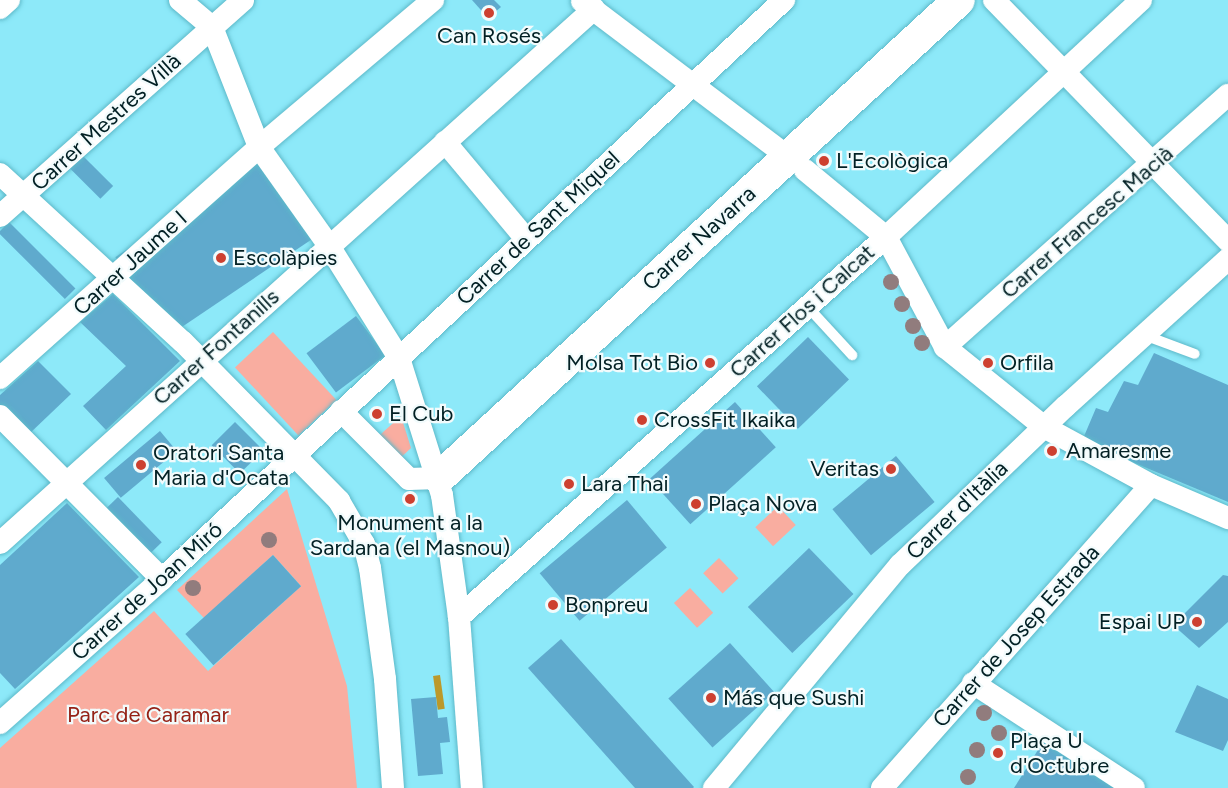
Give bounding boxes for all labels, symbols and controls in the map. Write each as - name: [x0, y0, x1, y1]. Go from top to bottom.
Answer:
- marker: Can Rosés: [482, 6, 496, 20]
- place label: Can Rosés: [437, 23, 541, 49]
- street label: Carrer Mestres Villà: [26, 48, 186, 196]
- street label: Carrer Francesc Macià: [996, 140, 1178, 304]
- street label: Carrer de Sant Miquel: [451, 146, 625, 310]
- place label: L'Ecològica: [836, 148, 948, 174]
- marker: L'Ecològica: [817, 154, 831, 168]
- street label: Carrer Navarra: [637, 180, 761, 296]
- street label: Carrer Jaume I: [68, 205, 192, 321]
- street label: Carrer Flos i Calcat: [724, 239, 880, 383]
- place label: Escolàpies: [233, 245, 337, 271]
- marker: Escolàpies: [214, 251, 228, 265]
- street label: Carrer Fontanills: [148, 283, 284, 411]
- place label: Molsa Tot Bio: [566, 350, 698, 376]
- place label: Orfila: [1000, 350, 1054, 376]
- marker: Molsa Tot Bio: [703, 356, 717, 370]
- marker: Orfila: [981, 356, 995, 370]
- place label: El Cub: [389, 401, 453, 427]
- marker: El Cub: [370, 407, 384, 421]
- place label: CrossFit Ikaika: [654, 407, 796, 433]
- marker: CrossFit Ikaika: [635, 413, 649, 427]
- place label: Amaresme: [1066, 438, 1171, 464]
- place label: Oratori Santa Maria d'Ocata: [153, 439, 289, 490]
- marker: Amaresme: [1043, 442, 1061, 460]
- street label: Carrer d'Itàlia: [901, 455, 1013, 565]
- place label: Veritas: [810, 456, 879, 482]
- marker: Oratori Santa Maria d'Ocata: [134, 458, 148, 472]
- marker: Veritas: [884, 462, 898, 476]
- place label: Lara Thai: [581, 471, 668, 497]
- marker: Lara Thai: [562, 477, 576, 491]
- place label: Plaça Nova: [708, 491, 817, 517]
- marker: Monument a la Sardana (el Masnou): [403, 492, 417, 506]
- marker: Plaça Nova: [689, 497, 703, 511]
- place label: Monument a la Sardana (el Masnou): [310, 509, 510, 560]
- street label: Carrer de Joan Miró: [66, 516, 228, 666]
- street label: Carrer de Josep Estrada: [927, 539, 1105, 733]
- place label: Bonpreu: [565, 592, 648, 618]
- marker: Bonpreu: [546, 598, 560, 612]
- place label: Espai UP: [1099, 609, 1185, 635]
- marker: Espai UP: [1190, 615, 1204, 629]
- place label: Más que Sushi: [723, 685, 864, 711]
- marker: Más que Sushi: [704, 691, 718, 705]
- park label: Parc de Caramar: [67, 702, 229, 728]
- place label: Plaça U d'Octubre: [1010, 727, 1109, 778]
- marker: Plaça U d'Octubre: [991, 746, 1005, 760]

